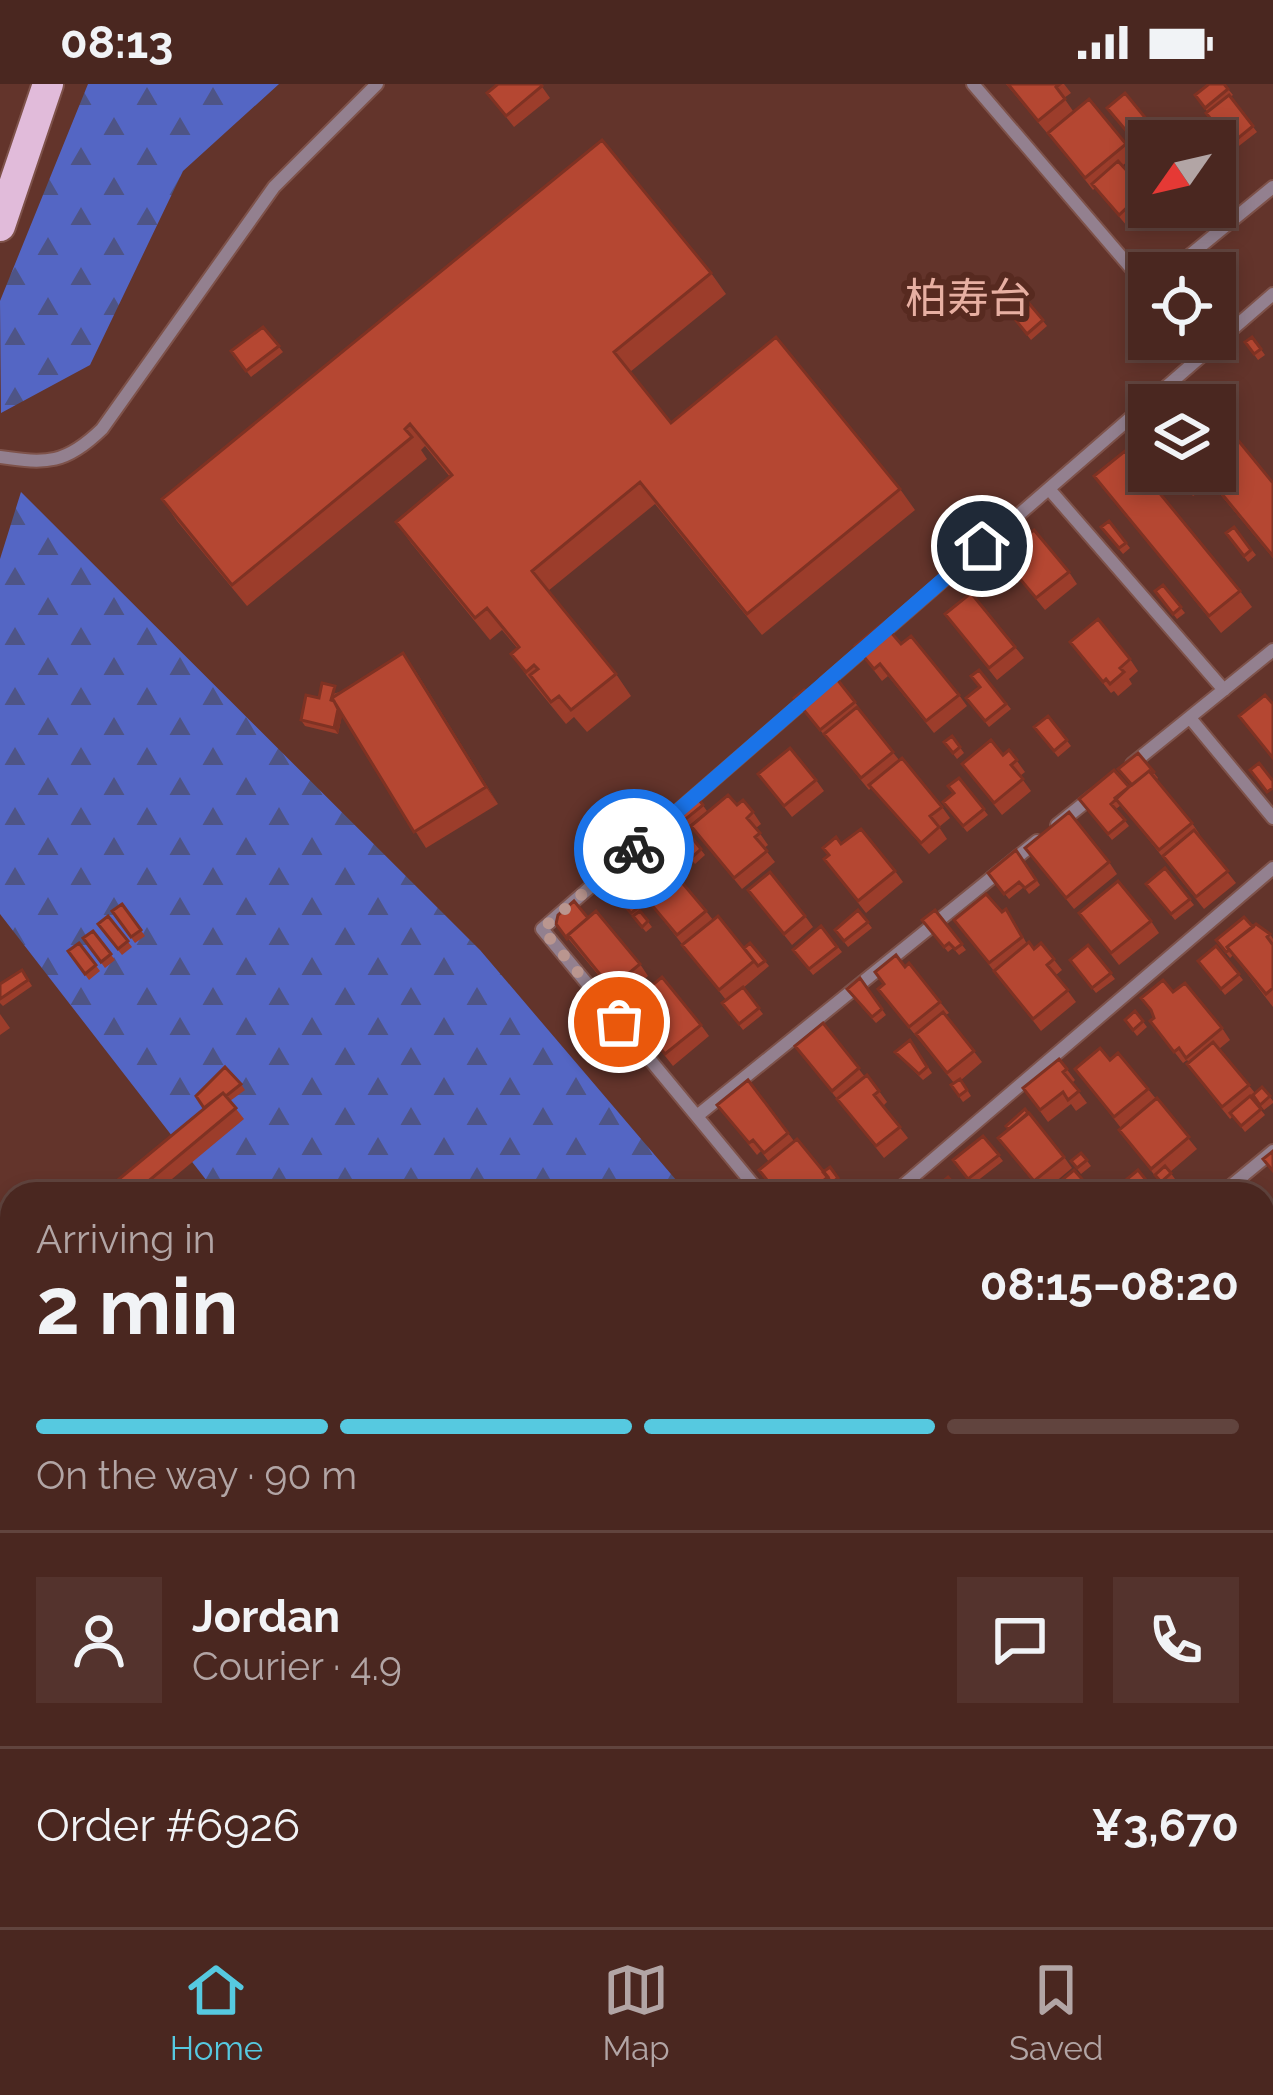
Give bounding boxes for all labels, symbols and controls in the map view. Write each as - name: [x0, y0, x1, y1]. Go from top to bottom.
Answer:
- text: 08:13: [60, 16, 173, 69]
- north arrow: [1128, 120, 1236, 228]
- map controls: [1128, 120, 1236, 492]
- button: locate: [1128, 252, 1236, 360]
- district label: 柏寿台: [905, 274, 1031, 323]
- button: layers: [1128, 384, 1236, 492]
- pin: [931, 495, 1033, 597]
- icon: home: [949, 513, 1015, 579]
- courier: [574, 789, 694, 909]
- icon: bike: [601, 816, 667, 882]
- pin: [568, 971, 670, 1073]
- icon: bag: [586, 989, 652, 1055]
- text: Arriving in: [36, 1216, 216, 1262]
- text: 08:15–08:20: [980, 1258, 1239, 1311]
- text: 2 min: [36, 1261, 238, 1352]
- text: On the way · 90 m: [36, 1452, 357, 1498]
- button: person: [36, 1577, 162, 1703]
- button: chat: [957, 1577, 1083, 1703]
- button: phone: [1113, 1577, 1239, 1703]
- text: Jordan: [192, 1590, 340, 1643]
- text: Courier · 4.9: [192, 1643, 402, 1689]
- text: Order #6926: [36, 1799, 300, 1852]
- text: ¥3,670: [1091, 1799, 1239, 1852]
- tab: Home: [170, 1957, 263, 2068]
- tab: Map: [602, 1957, 670, 2068]
- tab: Saved: [1009, 1957, 1103, 2068]

